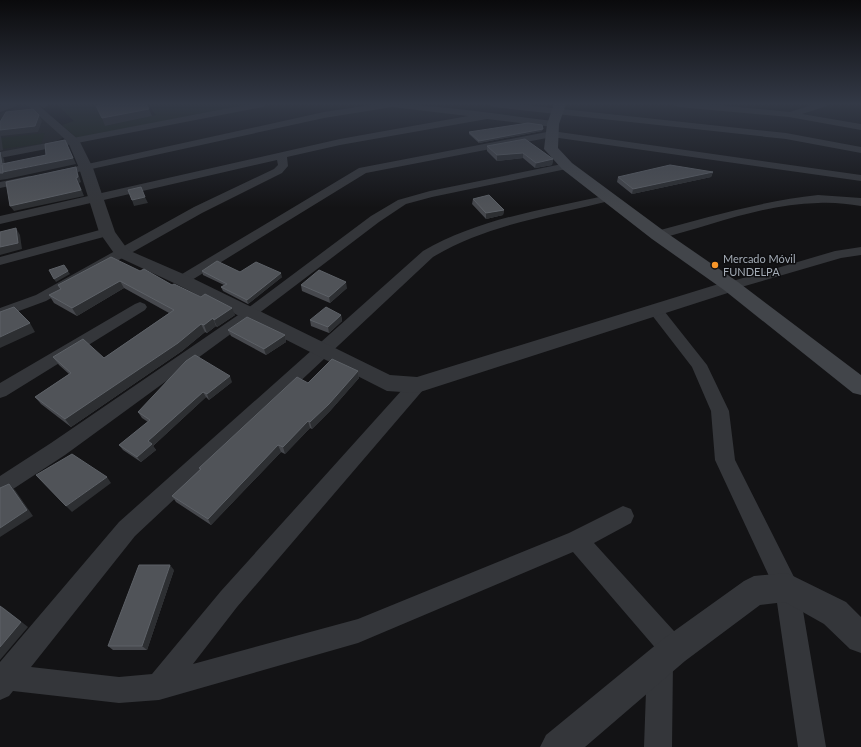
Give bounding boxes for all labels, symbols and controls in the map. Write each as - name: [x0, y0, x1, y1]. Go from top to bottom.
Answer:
- place label: Mercado Móvil FUNDELPA: [723, 252, 796, 278]
- marker: Mercado Móvil FUNDELPA: [710, 260, 720, 270]

